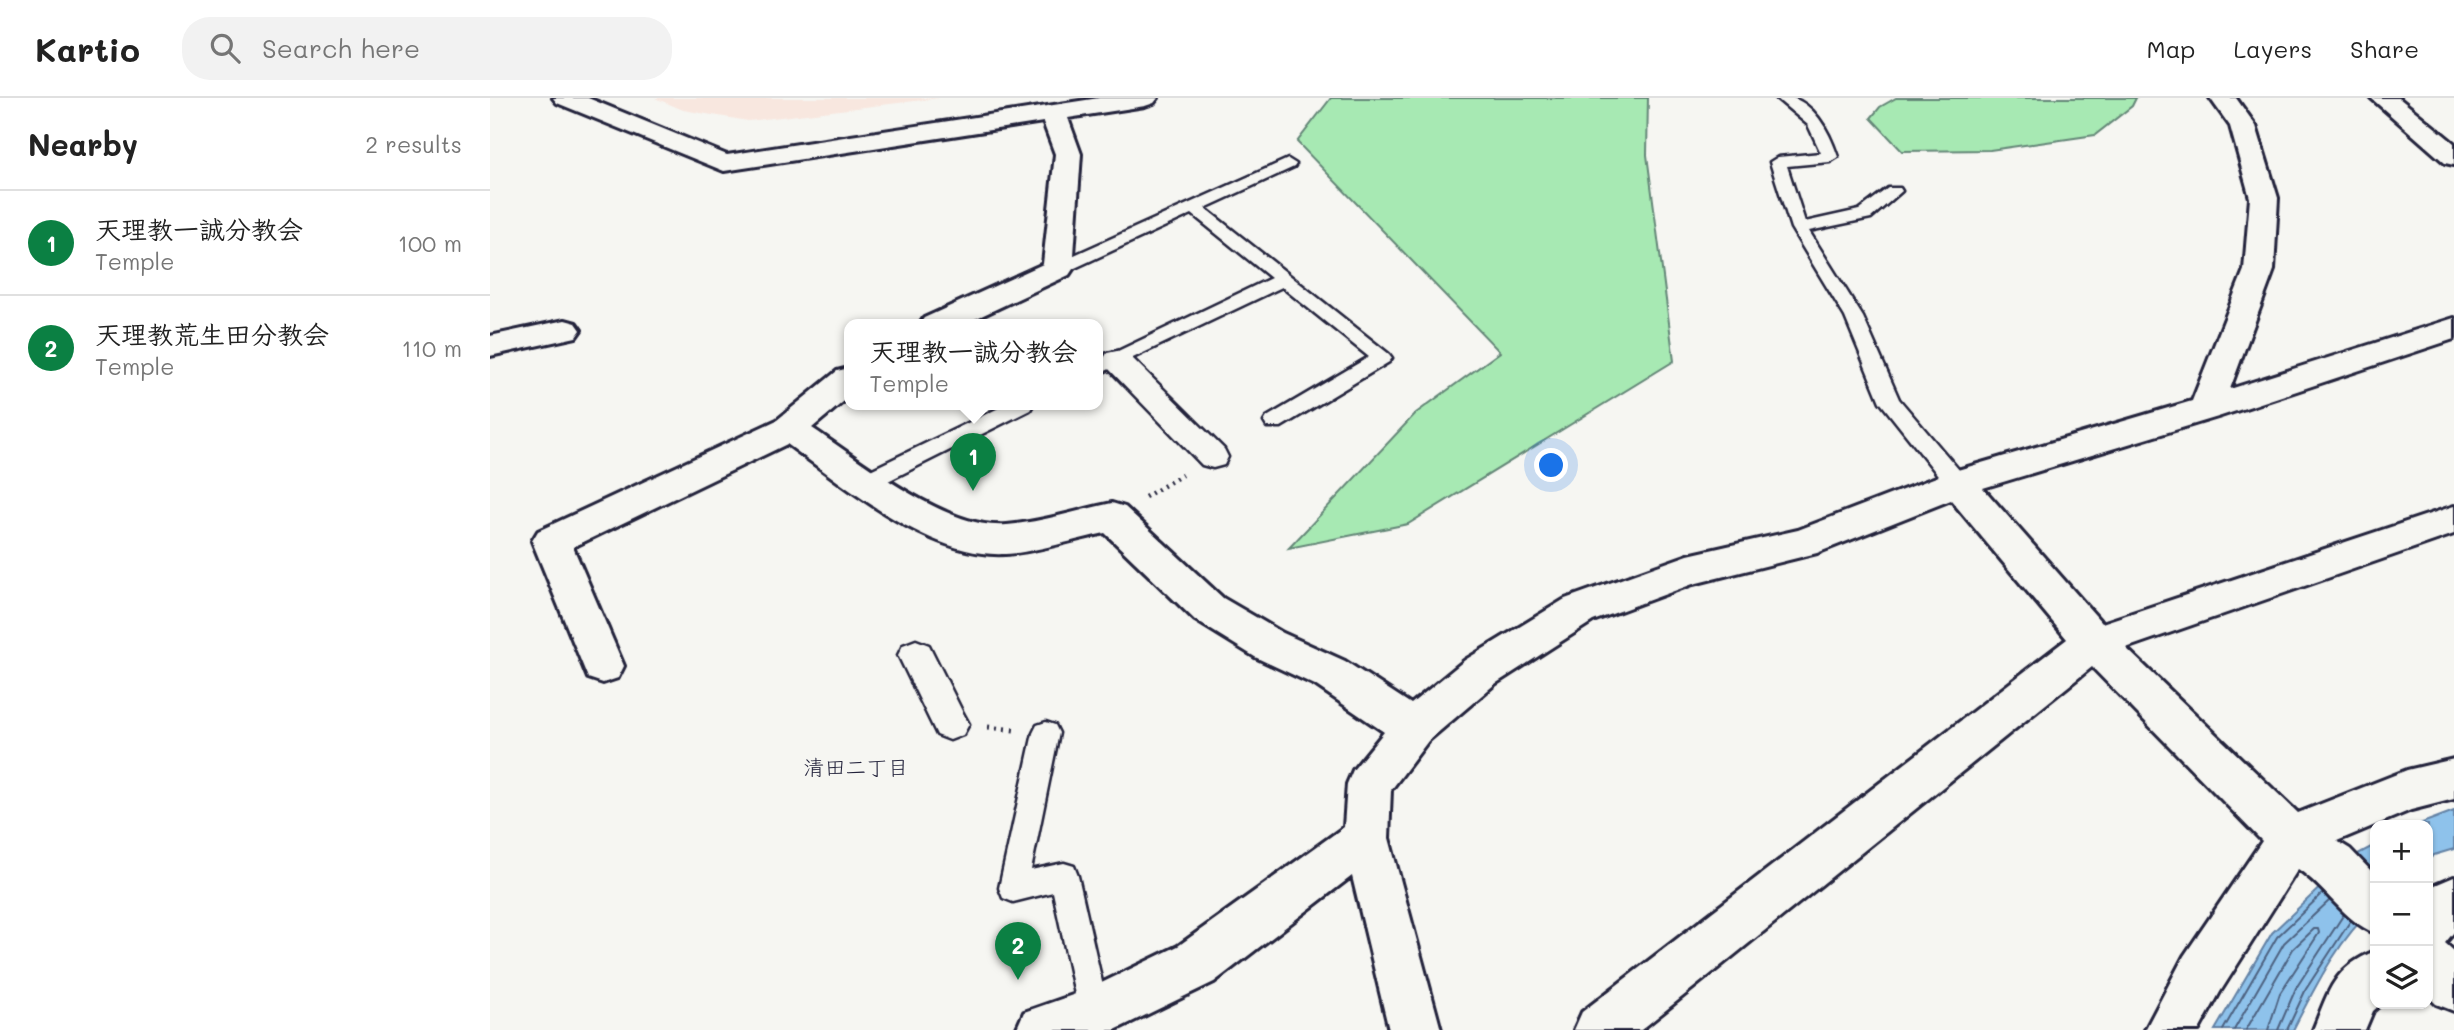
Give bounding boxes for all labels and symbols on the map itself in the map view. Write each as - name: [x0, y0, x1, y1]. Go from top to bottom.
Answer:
- pin: 1: [950, 433, 996, 491]
- your location: [1534, 448, 1568, 482]
- district label: 清田二丁目: [804, 753, 909, 780]
- pin: 2: [995, 922, 1041, 980]

